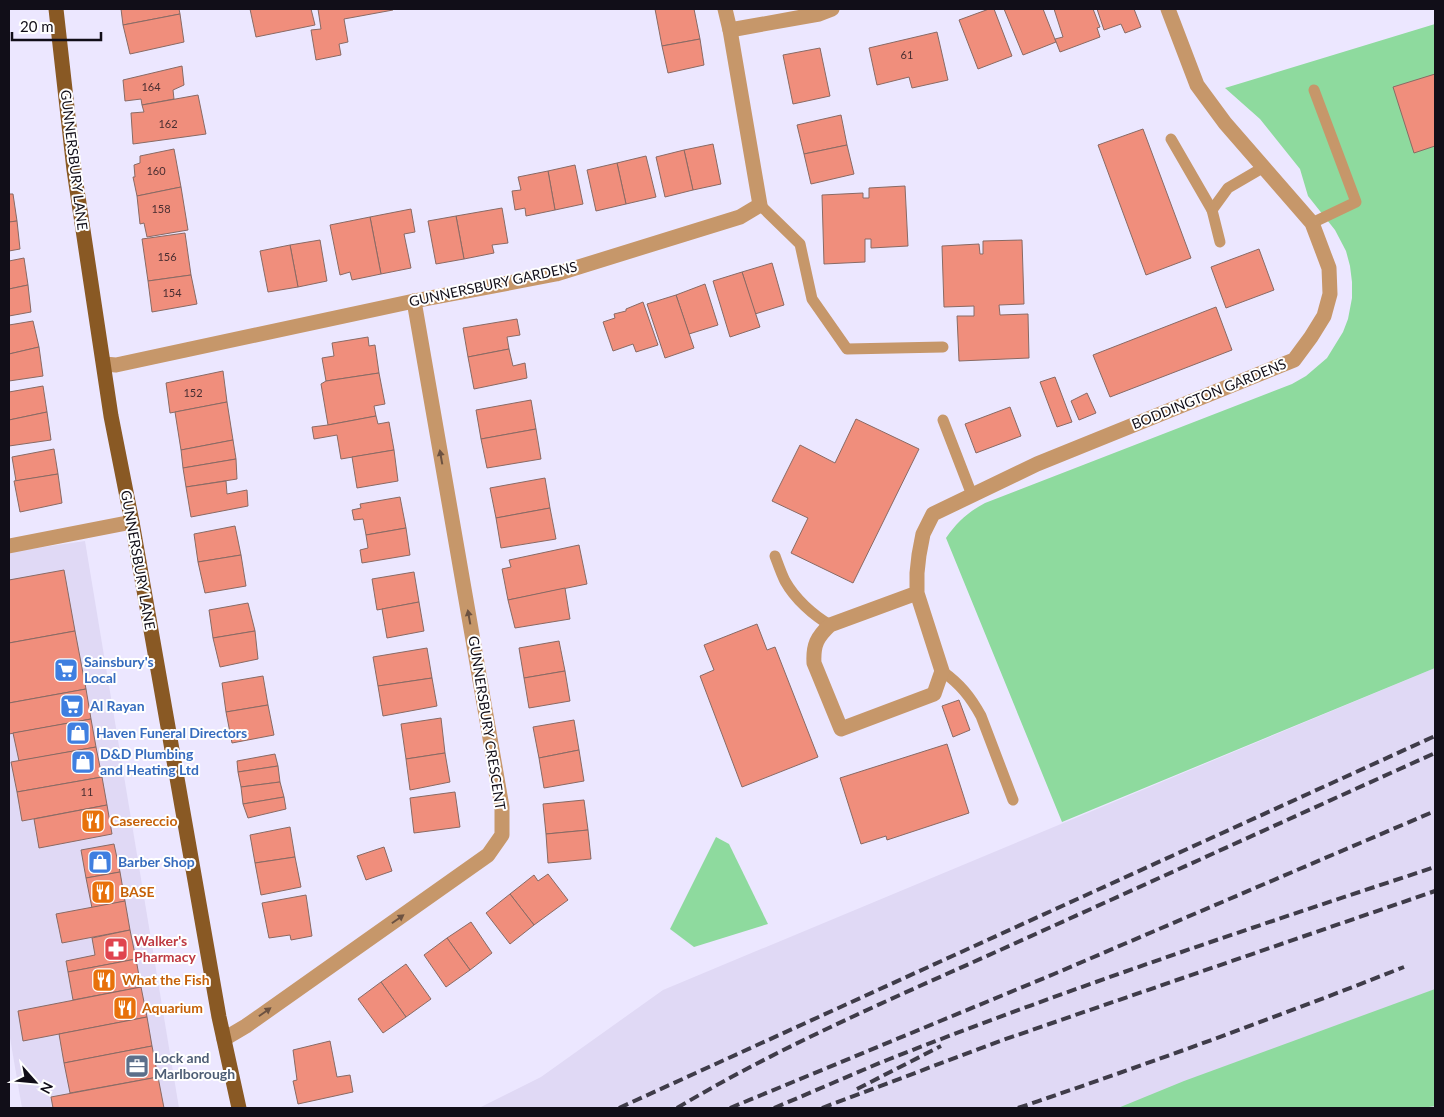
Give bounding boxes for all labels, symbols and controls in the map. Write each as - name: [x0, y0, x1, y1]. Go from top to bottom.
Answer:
- scale bar: [12, 10, 101, 42]
- text: 20 m: [20, 17, 54, 35]
- house number: 61: [901, 48, 913, 61]
- house number: 164: [141, 80, 161, 93]
- street label: GUNNERSBURY LANE: [57, 89, 92, 231]
- house number: 162: [158, 117, 178, 130]
- house number: 160: [146, 164, 166, 177]
- house number: 158: [151, 202, 171, 215]
- house number: 156: [157, 250, 177, 263]
- street label: GUNNERSBURY GARDENS: [407, 257, 578, 310]
- house number: 154: [162, 286, 182, 299]
- street label: BODDINGTON GARDENS: [1129, 355, 1289, 432]
- house number: 152: [183, 386, 203, 399]
- one-way arrow: [437, 449, 445, 465]
- street label: GUNNERSBURY LANE: [118, 489, 159, 631]
- one-way arrow: [465, 609, 473, 625]
- street label: GUNNERSBURY CRESCENT: [465, 635, 510, 812]
- place label: Sainsbury's Local: [84, 653, 154, 686]
- supermarket icon: Sainsbury's Local: [53, 657, 79, 683]
- supermarket icon: Al Rayan: [59, 693, 85, 719]
- place label: Al Rayan: [89, 697, 145, 714]
- shop icon: Haven Funeral Directors: [65, 720, 91, 746]
- place label: Haven Funeral Directors: [96, 724, 247, 741]
- place label: D&D Plumbing and Heating Ltd: [100, 745, 199, 778]
- shop icon: D&D Plumbing and Heating Ltd: [70, 749, 96, 775]
- house number: 11: [81, 785, 93, 798]
- restaurant icon: Casereccio: [80, 808, 106, 834]
- place label: Casereccio: [110, 812, 177, 829]
- shop icon: Barber Shop: [87, 849, 113, 875]
- place label: Barber Shop: [118, 853, 195, 870]
- restaurant icon: BASE: [90, 879, 116, 905]
- place label: BASE: [120, 883, 155, 900]
- one-way arrow: [391, 914, 405, 924]
- place label: Walker's Pharmacy: [134, 932, 196, 965]
- pharmacy icon: Walker's Pharmacy: [103, 936, 129, 962]
- restaurant icon: What the Fish: [91, 967, 117, 993]
- place label: What the Fish: [122, 971, 210, 988]
- restaurant icon: Aquarium: [112, 995, 138, 1021]
- place label: Aquarium: [141, 999, 203, 1016]
- one-way arrow: [259, 1007, 272, 1017]
- place label: Lock and Marlborough: [154, 1049, 235, 1082]
- office icon: Lock and Marlborough: [124, 1053, 150, 1079]
- north arrow: [10, 1057, 60, 1107]
- text: N: [37, 1079, 57, 1097]

